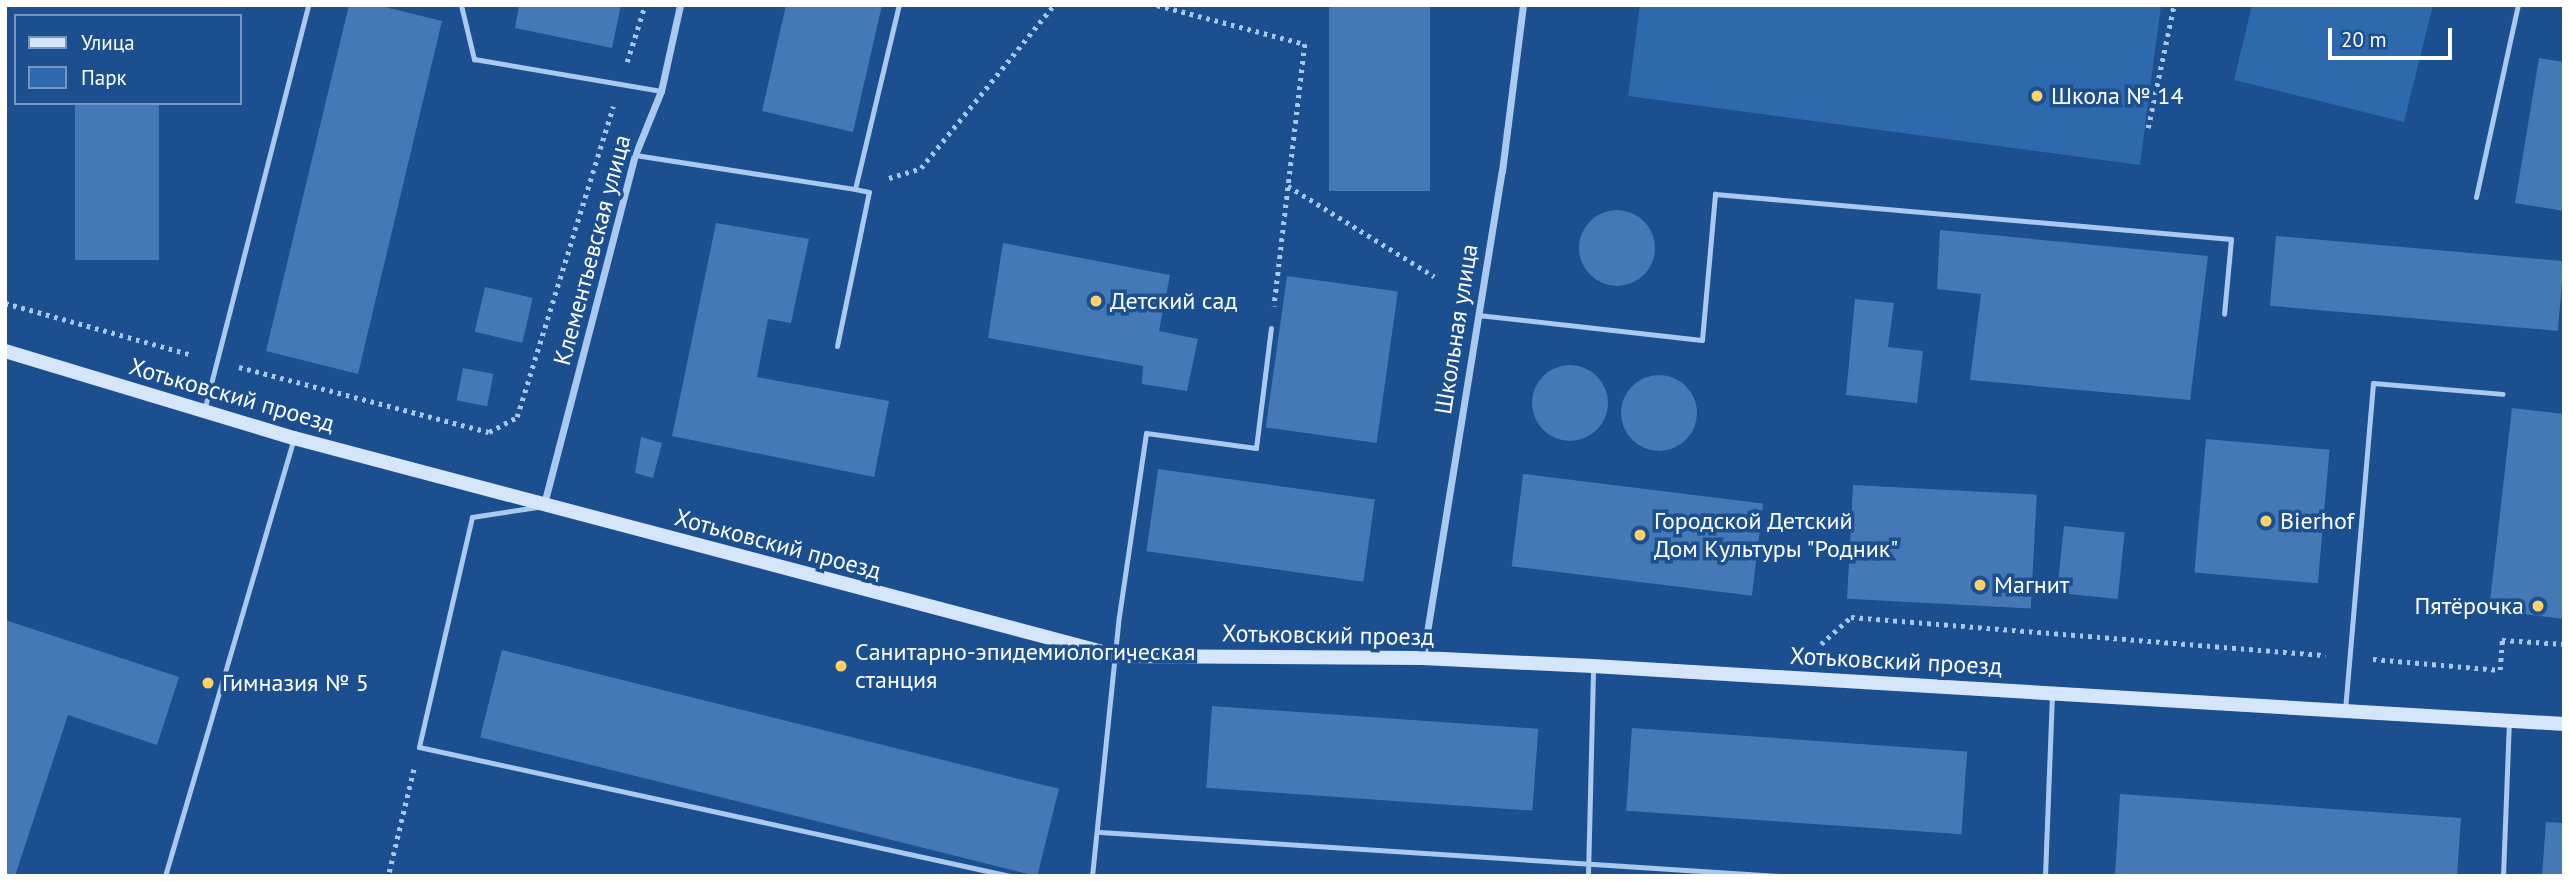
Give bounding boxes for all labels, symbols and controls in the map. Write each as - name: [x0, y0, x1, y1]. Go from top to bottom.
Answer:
- legend: [14, 14, 242, 105]
- scale bar: [2331, 14, 2455, 58]
- text: 20 m: [2341, 26, 2387, 53]
- text: Улица: [81, 29, 135, 56]
- text: Парк: [81, 64, 127, 91]
- place label: Школа № 14: [2051, 82, 2183, 110]
- marker: Школа № 14: [2029, 88, 2045, 104]
- street label: Клементьевская улица: [547, 132, 637, 368]
- street label: Школьная улица: [1428, 242, 1484, 416]
- place label: Детский сад: [1110, 287, 1237, 315]
- marker: Детский сад: [1088, 293, 1104, 309]
- street label: Хотьковский проезд: [126, 352, 338, 438]
- street label: Хотьковский проезд: [672, 503, 884, 585]
- place label: Городской Детский Дом Культуры "Родник": [1654, 507, 1900, 563]
- place label: Bierhof: [2280, 507, 2354, 535]
- marker: Bierhof: [2258, 513, 2274, 529]
- marker: Городской Детский Дом Культуры "Родник": [1632, 527, 1648, 543]
- place label: Магнит: [1994, 571, 2069, 599]
- marker: Магнит: [1972, 577, 1988, 593]
- place label: Пятёрочка: [2414, 592, 2524, 620]
- marker: Пятёрочка: [2530, 598, 2546, 614]
- street label: Хотьковский проезд: [1222, 619, 1434, 651]
- place label: Санитарно-эпидемиологическая станция: [855, 638, 1195, 694]
- street label: Хотьковский проезд: [1789, 641, 2003, 681]
- marker: Санитарно-эпидемиологическая станция: [833, 658, 849, 674]
- place label: Гимназия № 5: [222, 669, 369, 697]
- marker: Гимназия № 5: [200, 675, 216, 691]

